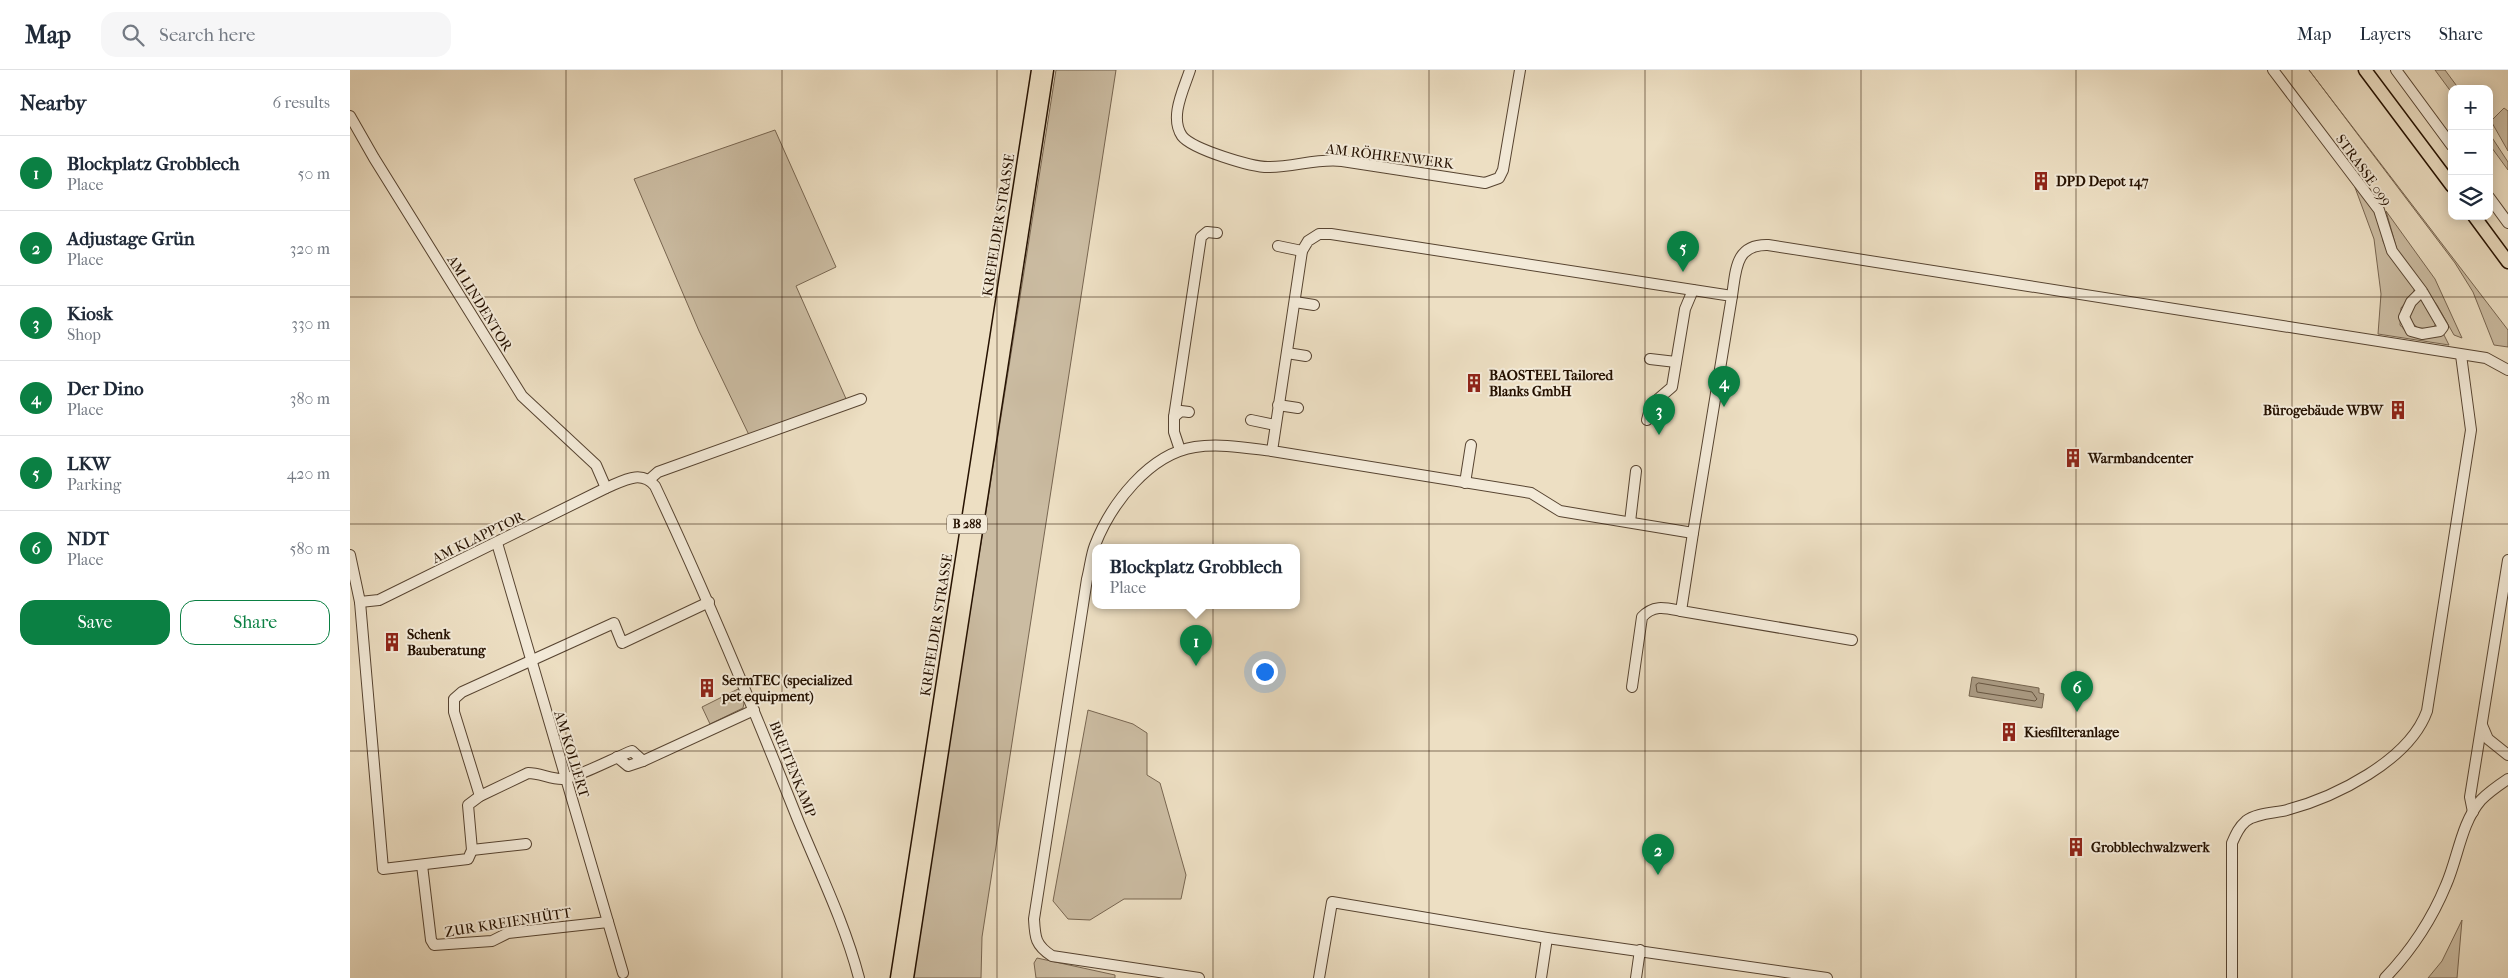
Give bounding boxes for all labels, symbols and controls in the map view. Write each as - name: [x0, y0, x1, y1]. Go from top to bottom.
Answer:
- search box: [101, 12, 451, 57]
- text: Map: [25, 21, 71, 49]
- icon: search: [119, 21, 147, 49]
- text: Search here: [159, 24, 255, 46]
- text: Map: [2297, 24, 2331, 45]
- text: Layers: [2359, 24, 2411, 45]
- text: Share: [2439, 24, 2483, 45]
- map controls: [2448, 85, 2493, 220]
- button: +: [2448, 85, 2493, 130]
- text: Nearby: [20, 91, 86, 115]
- text: 6 results: [272, 93, 330, 112]
- button: −: [2448, 130, 2493, 175]
- street label: STRASSE 099: [2332, 131, 2395, 209]
- street label: AM RÖHRENWERK: [1324, 139, 1456, 173]
- street label: KREFELDER STRASSE: [979, 152, 1018, 298]
- text: Blockplatz Grobblech: [67, 153, 240, 175]
- text: 1: [33, 164, 39, 183]
- text: 50 m: [298, 164, 330, 183]
- building icon: DPD Depot 147: [2030, 170, 2052, 192]
- place label: DPD Depot 147: [2056, 173, 2149, 190]
- text: Place: [67, 175, 103, 194]
- button: layers: [2448, 175, 2493, 220]
- text: Adjustage Grün: [67, 228, 195, 250]
- pin: 5: [1667, 231, 1699, 272]
- text: 2: [32, 239, 40, 258]
- text: 320 m: [290, 239, 330, 258]
- text: Place: [67, 250, 103, 269]
- street label: AM LINDENTOR: [443, 251, 516, 355]
- text: Kiosk: [67, 303, 113, 325]
- text: 3: [33, 314, 39, 333]
- text: 330 m: [291, 314, 330, 333]
- text: Shop: [67, 325, 101, 344]
- pin: 4: [1708, 366, 1740, 407]
- place label: BAOSTEEL Tailored Blanks GmbH: [1489, 367, 1615, 400]
- building icon: BAOSTEEL Tailored Blanks GmbH: [1463, 372, 1485, 394]
- text: Der Dino: [67, 378, 144, 400]
- text: 4: [31, 389, 41, 408]
- text: 380 m: [290, 389, 330, 408]
- pin: 3: [1643, 394, 1675, 435]
- building icon: Bürogebäude WBW: [2387, 399, 2409, 421]
- text: Place: [67, 400, 103, 419]
- place label: Bürogebäude WBW: [2263, 402, 2384, 419]
- building icon: Warmbandcenter: [2062, 447, 2084, 469]
- place label: Warmbandcenter: [2087, 450, 2194, 467]
- text: LKW: [67, 453, 111, 475]
- text: 5: [33, 464, 39, 483]
- text: 420 m: [287, 464, 330, 483]
- text: Parking: [67, 475, 121, 494]
- street label: AM KLAPPTOR: [428, 507, 528, 568]
- road number: B 288: [947, 514, 987, 534]
- text: NDT: [67, 528, 109, 550]
- text: 6: [32, 539, 40, 558]
- text: 580 m: [289, 539, 330, 558]
- popup: [1092, 544, 1300, 609]
- text: Place: [67, 550, 103, 569]
- street label: KREFELDER STRASSE: [917, 552, 956, 698]
- text: Blockplatz Grobblech: [1110, 556, 1282, 578]
- text: Place: [1110, 578, 1146, 597]
- button: Save: [20, 600, 170, 645]
- button: Share: [180, 600, 330, 645]
- pin: 1: [1180, 625, 1212, 666]
- place label: Schenk Bauberatung: [407, 626, 486, 659]
- building icon: Schenk Bauberatung: [381, 631, 403, 653]
- your location: [1252, 659, 1278, 685]
- pin: 6: [2061, 671, 2093, 712]
- place label: SermTEC (specialized pet equipment): [721, 672, 854, 705]
- building icon: SermTEC (specialized pet equipment): [696, 677, 718, 699]
- street label: AM KOLLERT: [550, 708, 593, 800]
- street label: BREITENKAMP: [765, 719, 820, 820]
- building icon: Kiesfilteranlage: [1998, 721, 2020, 743]
- place label: Kiesfilteranlage: [2024, 724, 2119, 741]
- pin: 2: [1642, 834, 1674, 875]
- building icon: Grobblechwalzwerk: [2065, 836, 2087, 858]
- place label: Grobblechwalzwerk: [2091, 839, 2210, 856]
- street label: ZUR KREIENHÜTT: [444, 904, 573, 941]

